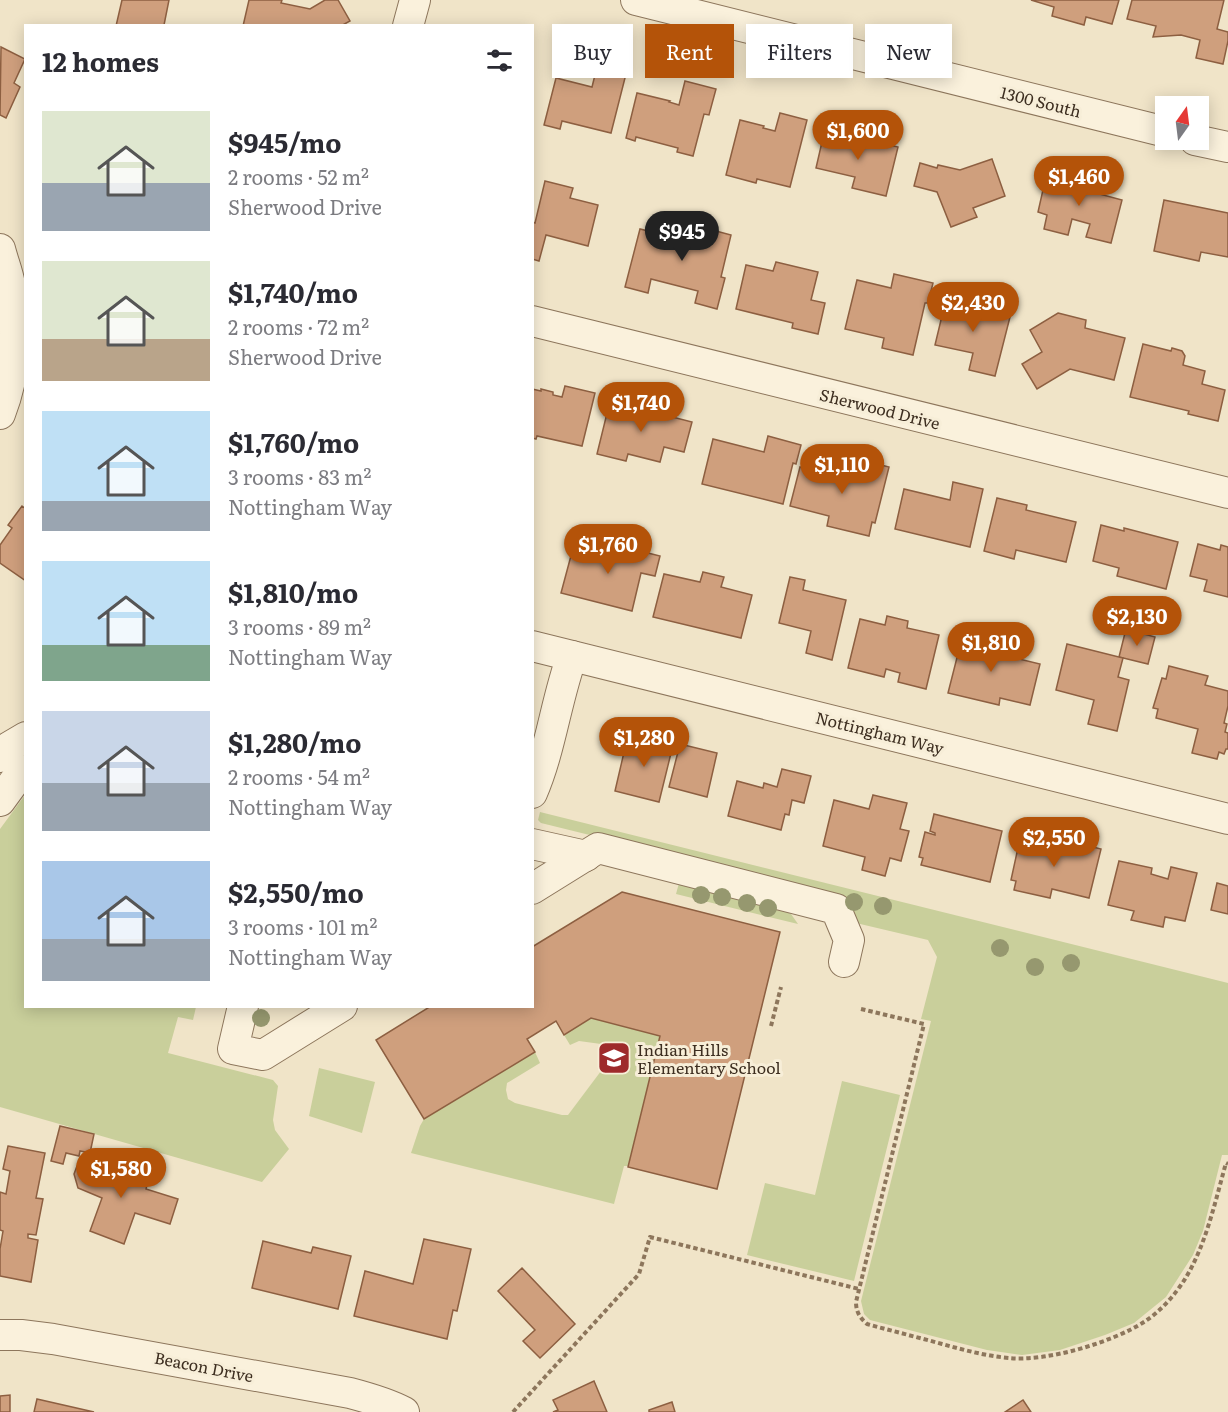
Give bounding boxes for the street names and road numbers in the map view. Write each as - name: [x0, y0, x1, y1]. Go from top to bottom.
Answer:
- street label: 1300 South: [998, 79, 1084, 123]
- street label: Sherwood Drive: [817, 381, 943, 435]
- street label: Nottingham Way: [813, 704, 947, 760]
- street label: Beacon Drive: [152, 1345, 256, 1387]

